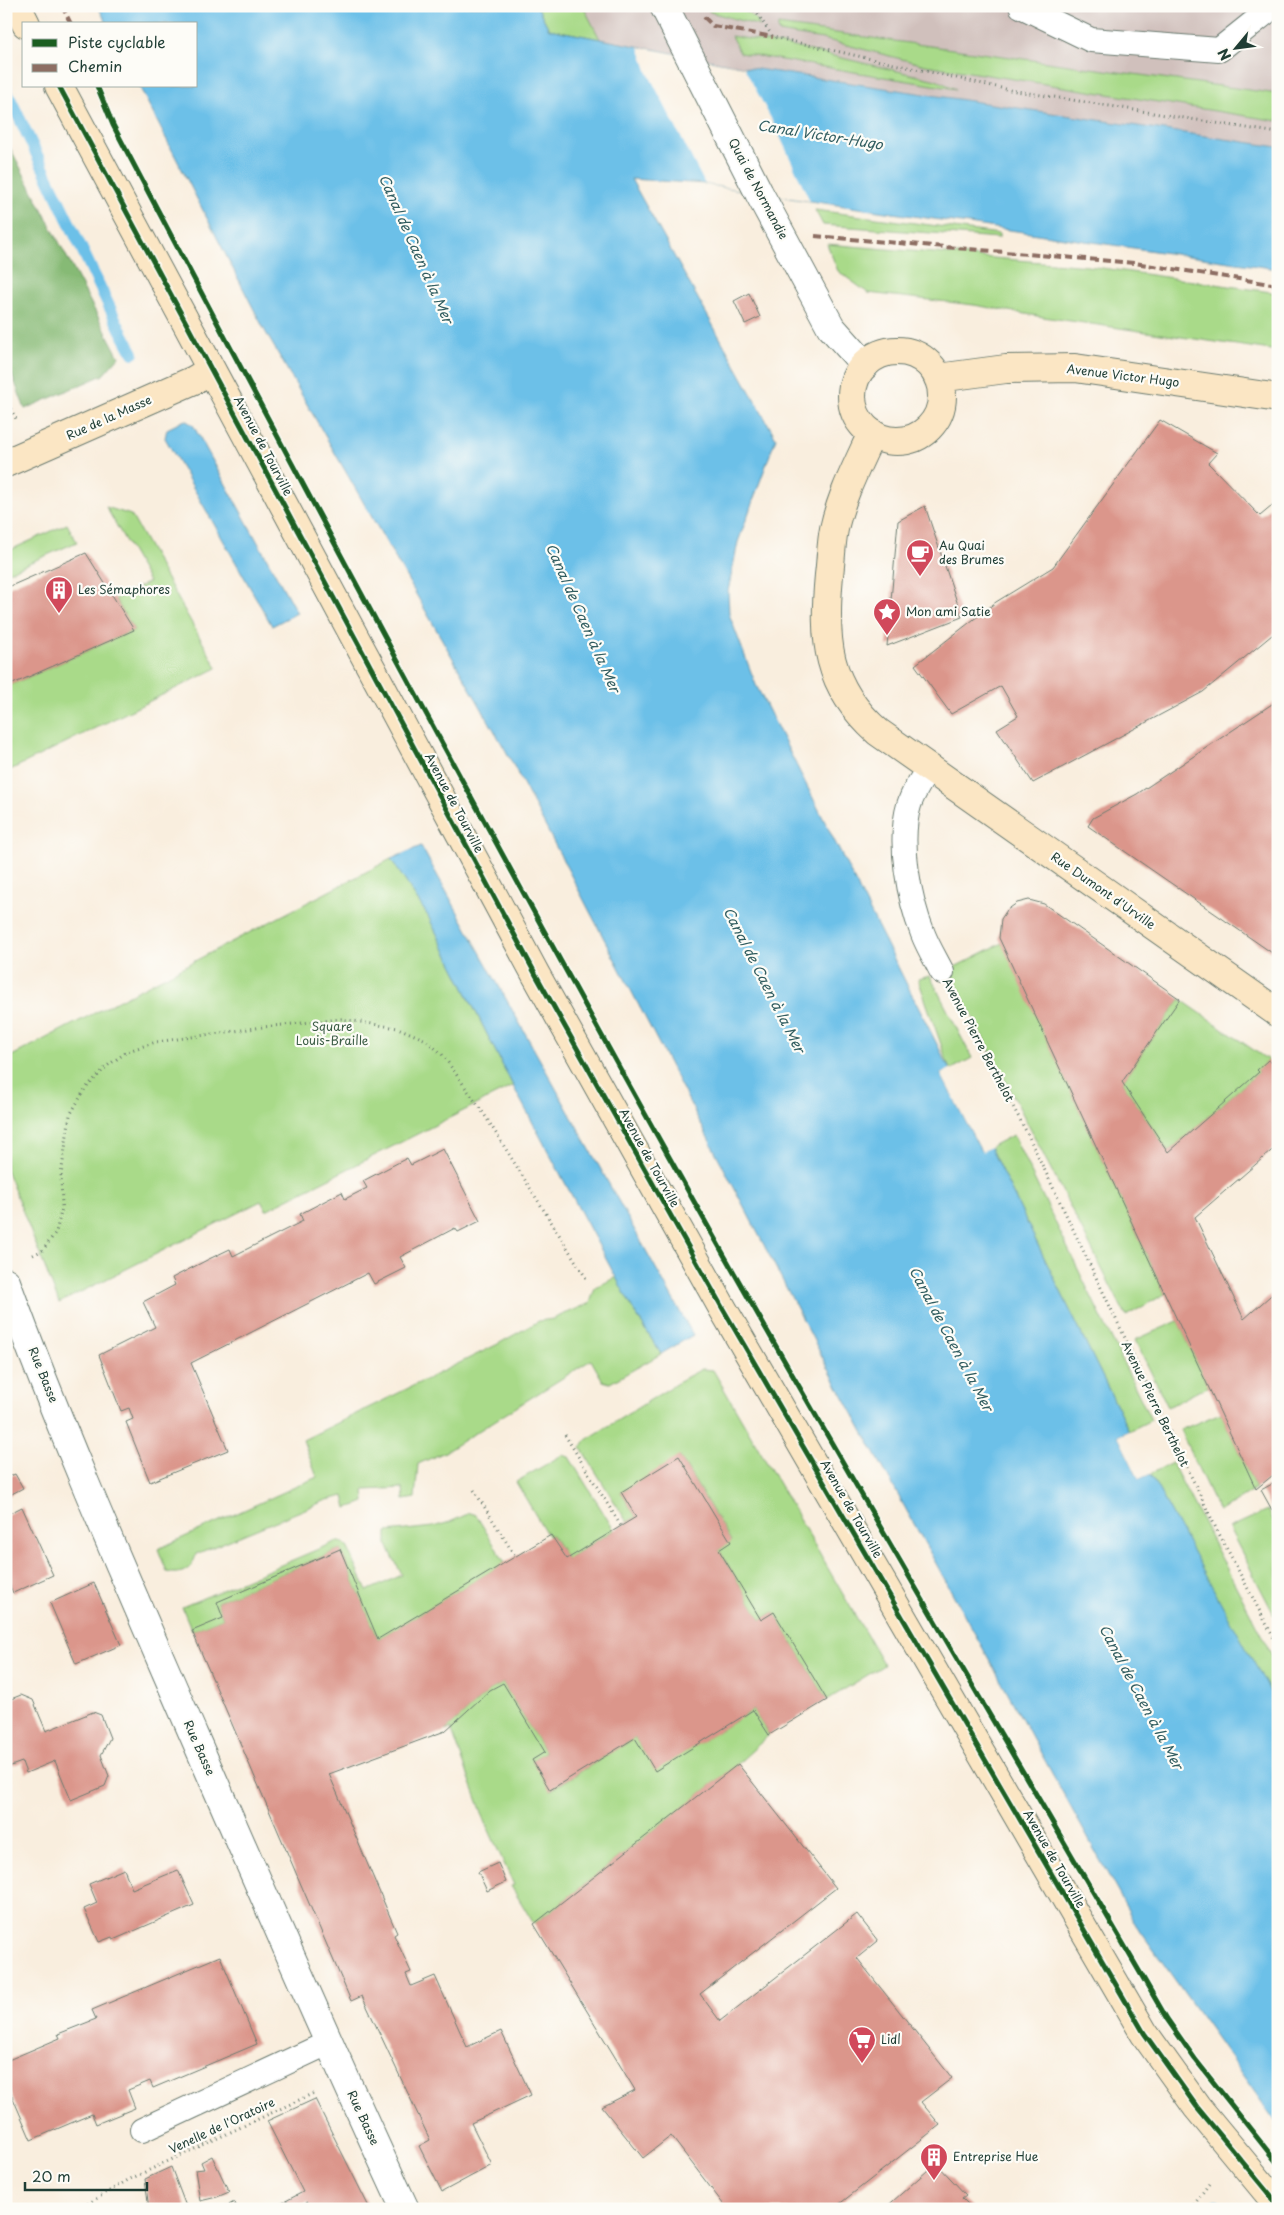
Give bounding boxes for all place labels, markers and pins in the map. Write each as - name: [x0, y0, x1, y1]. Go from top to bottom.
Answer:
- place label: Au Quai des Brumes: [939, 536, 1004, 568]
- cafe icon: Au Quai des Brumes: [905, 538, 935, 577]
- building icon: Les Sémaphores: [44, 575, 74, 614]
- place label: Les Sémaphores: [78, 580, 171, 598]
- place icon: Mon ami Satie: [872, 597, 902, 636]
- place label: Mon ami Satie: [906, 602, 991, 620]
- supermarket icon: Lidl: [847, 2025, 877, 2064]
- place label: Lidl: [881, 2030, 901, 2048]
- building icon: Entreprise Hue: [919, 2142, 949, 2181]
- place label: Entreprise Hue: [953, 2147, 1039, 2165]

